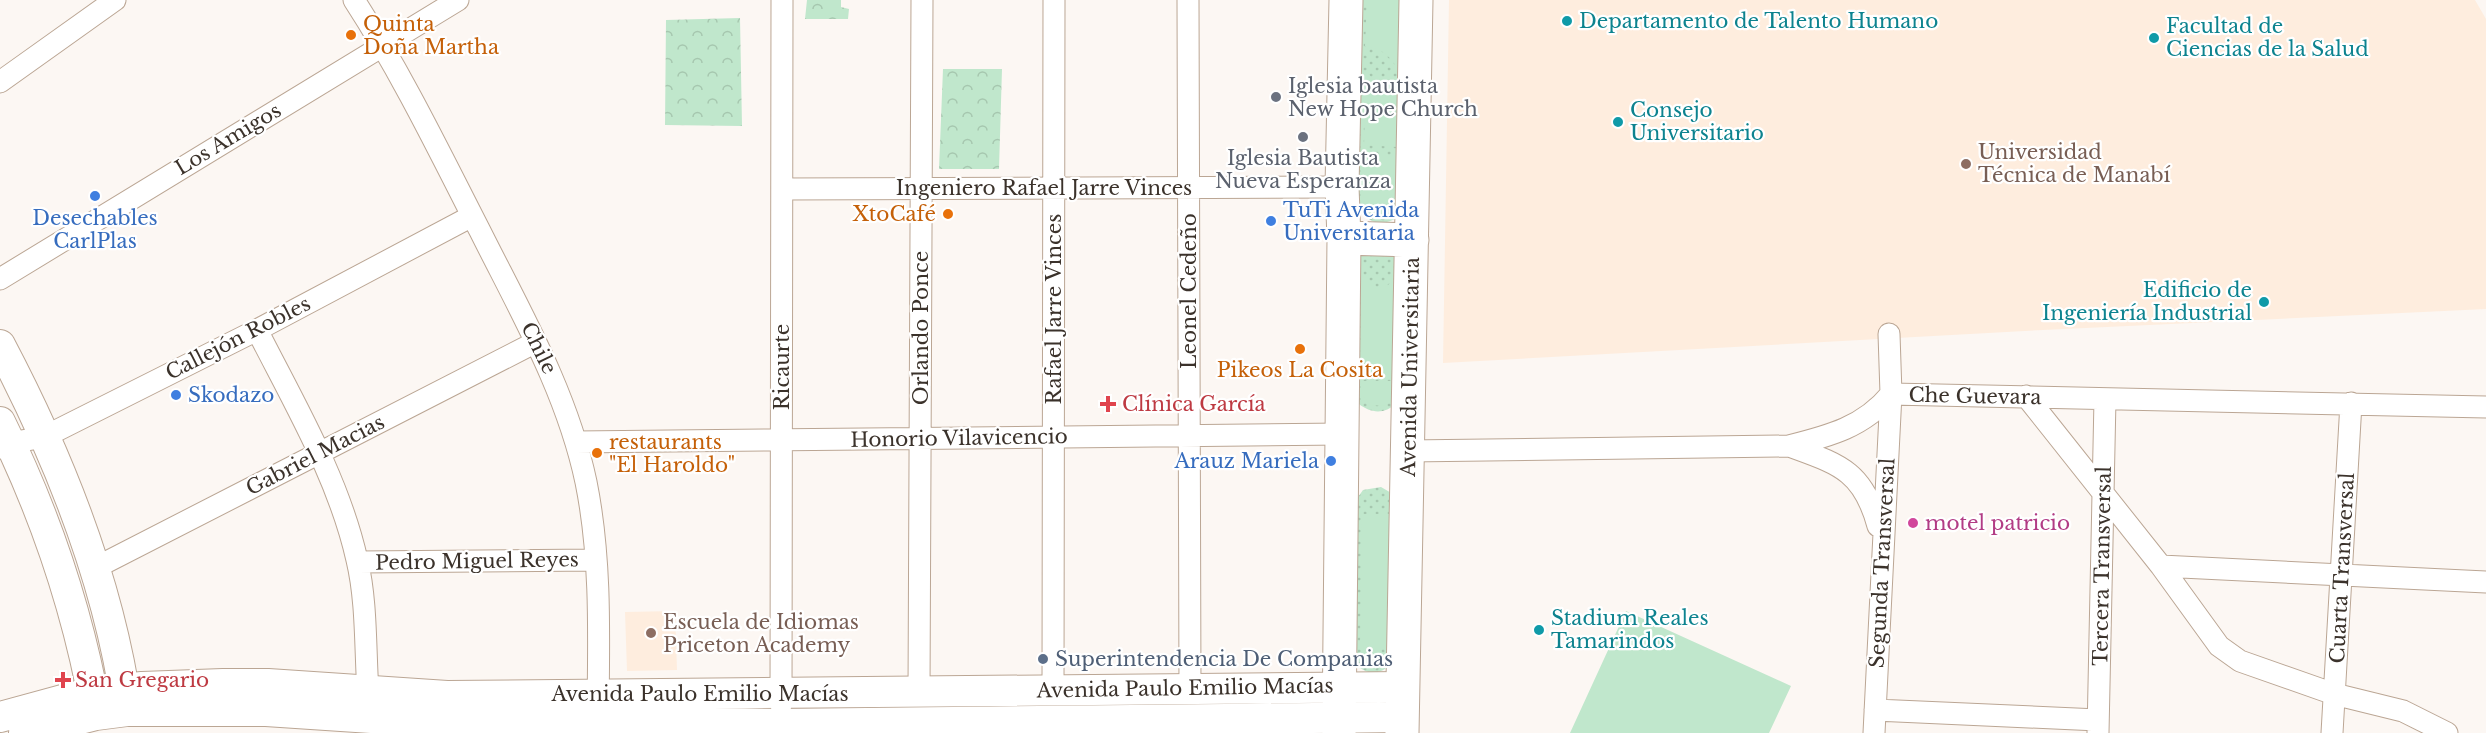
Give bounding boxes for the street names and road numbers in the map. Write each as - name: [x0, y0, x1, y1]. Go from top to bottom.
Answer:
- street label: Los Amigos: [171, 98, 285, 180]
- street label: Ingeniero Rafael Jarre Vinces: [896, 176, 1192, 200]
- street label: Leonel Cedeño: [1177, 213, 1201, 369]
- street label: Rafael Jarre Vinces: [1042, 214, 1066, 404]
- street label: Orlando Ponce: [909, 251, 933, 405]
- street label: Avenida Universitaria: [1396, 256, 1424, 478]
- street label: Callejón Robles: [162, 291, 314, 385]
- street label: Chile: [516, 318, 562, 378]
- street label: Ricaurte: [770, 324, 794, 410]
- street label: Che Guevara: [1908, 383, 2042, 409]
- street label: Gabriel Macias: [242, 410, 388, 500]
- street label: Honorio Vilavicencio: [850, 424, 1068, 452]
- street label: Segunda Transversal: [1865, 457, 1899, 669]
- street label: Tercera Transversal: [2088, 466, 2116, 666]
- street label: Cuarta Transversal: [2325, 472, 2359, 664]
- street label: Pedro Miguel Reyes: [375, 547, 579, 575]
- street label: Avenida Paulo Emilio Macías: [1035, 673, 1334, 703]
- street label: Avenida Paulo Emilio Macías: [550, 682, 849, 706]

